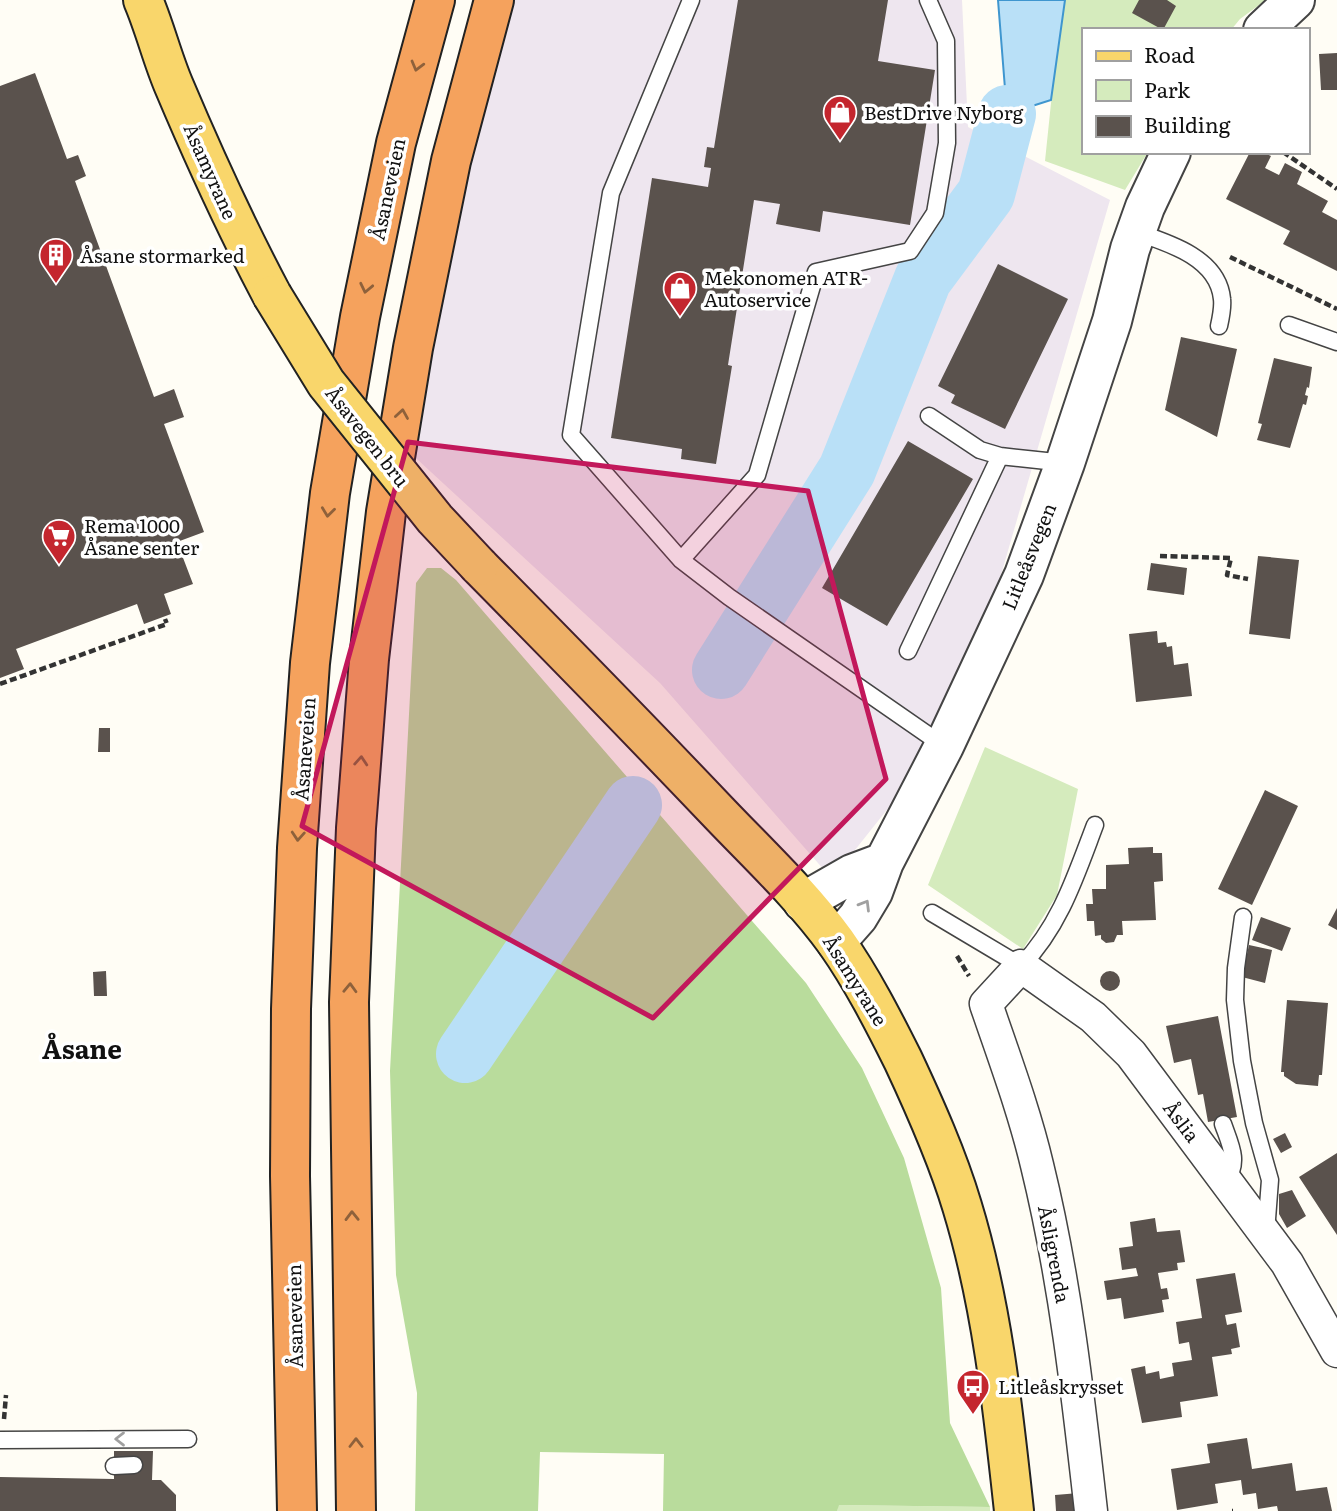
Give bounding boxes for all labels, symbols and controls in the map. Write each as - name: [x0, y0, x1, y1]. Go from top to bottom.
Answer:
- legend: [1082, 28, 1309, 154]
- text: Road: [1144, 38, 1195, 69]
- one-way arrow: [411, 60, 425, 72]
- text: Park: [1144, 73, 1190, 104]
- shop icon: BestDrive Nyborg: [821, 93, 859, 142]
- place label: BestDrive Nyborg: [864, 98, 1024, 126]
- text: Building: [1144, 108, 1231, 139]
- street label: Åsamyrane: [177, 119, 245, 224]
- street label: Åsaneveien: [363, 135, 411, 243]
- building icon: Åsane stormarked: [37, 236, 75, 285]
- place label: Åsane stormarked: [80, 241, 245, 269]
- place label: Mekonomen ATR- Autoservice: [704, 263, 868, 313]
- shop icon: Mekonomen ATR- Autoservice: [661, 269, 699, 318]
- one-way arrow: [360, 282, 375, 294]
- street label: Åsavegen bru: [320, 380, 416, 492]
- one-way arrow: [394, 408, 409, 420]
- street label: Litleåsvegen: [994, 498, 1062, 614]
- one-way arrow: [320, 506, 335, 518]
- place label: Rema 1000 Åsane senter: [84, 511, 199, 561]
- supermarket icon: Rema 1000 Åsane senter: [40, 517, 78, 566]
- street label: Åsaneveien: [286, 696, 322, 802]
- one-way arrow: [353, 756, 368, 767]
- one-way arrow: [290, 831, 305, 842]
- one-way arrow: [857, 900, 870, 913]
- street label: Åsamyrane: [817, 929, 895, 1031]
- one-way arrow: [342, 983, 357, 994]
- district label: Åsane: [42, 1028, 122, 1067]
- street label: Åslia: [1157, 1094, 1207, 1148]
- street label: Åsligrenda: [1032, 1203, 1078, 1306]
- one-way arrow: [344, 1210, 360, 1221]
- street label: Åsaneveien: [279, 1264, 309, 1368]
- bus stop icon: Litleåskrysset: [954, 1367, 992, 1416]
- place label: Litleåskrysset: [998, 1372, 1124, 1400]
- one-way arrow: [114, 1431, 125, 1447]
- one-way arrow: [348, 1437, 364, 1448]

